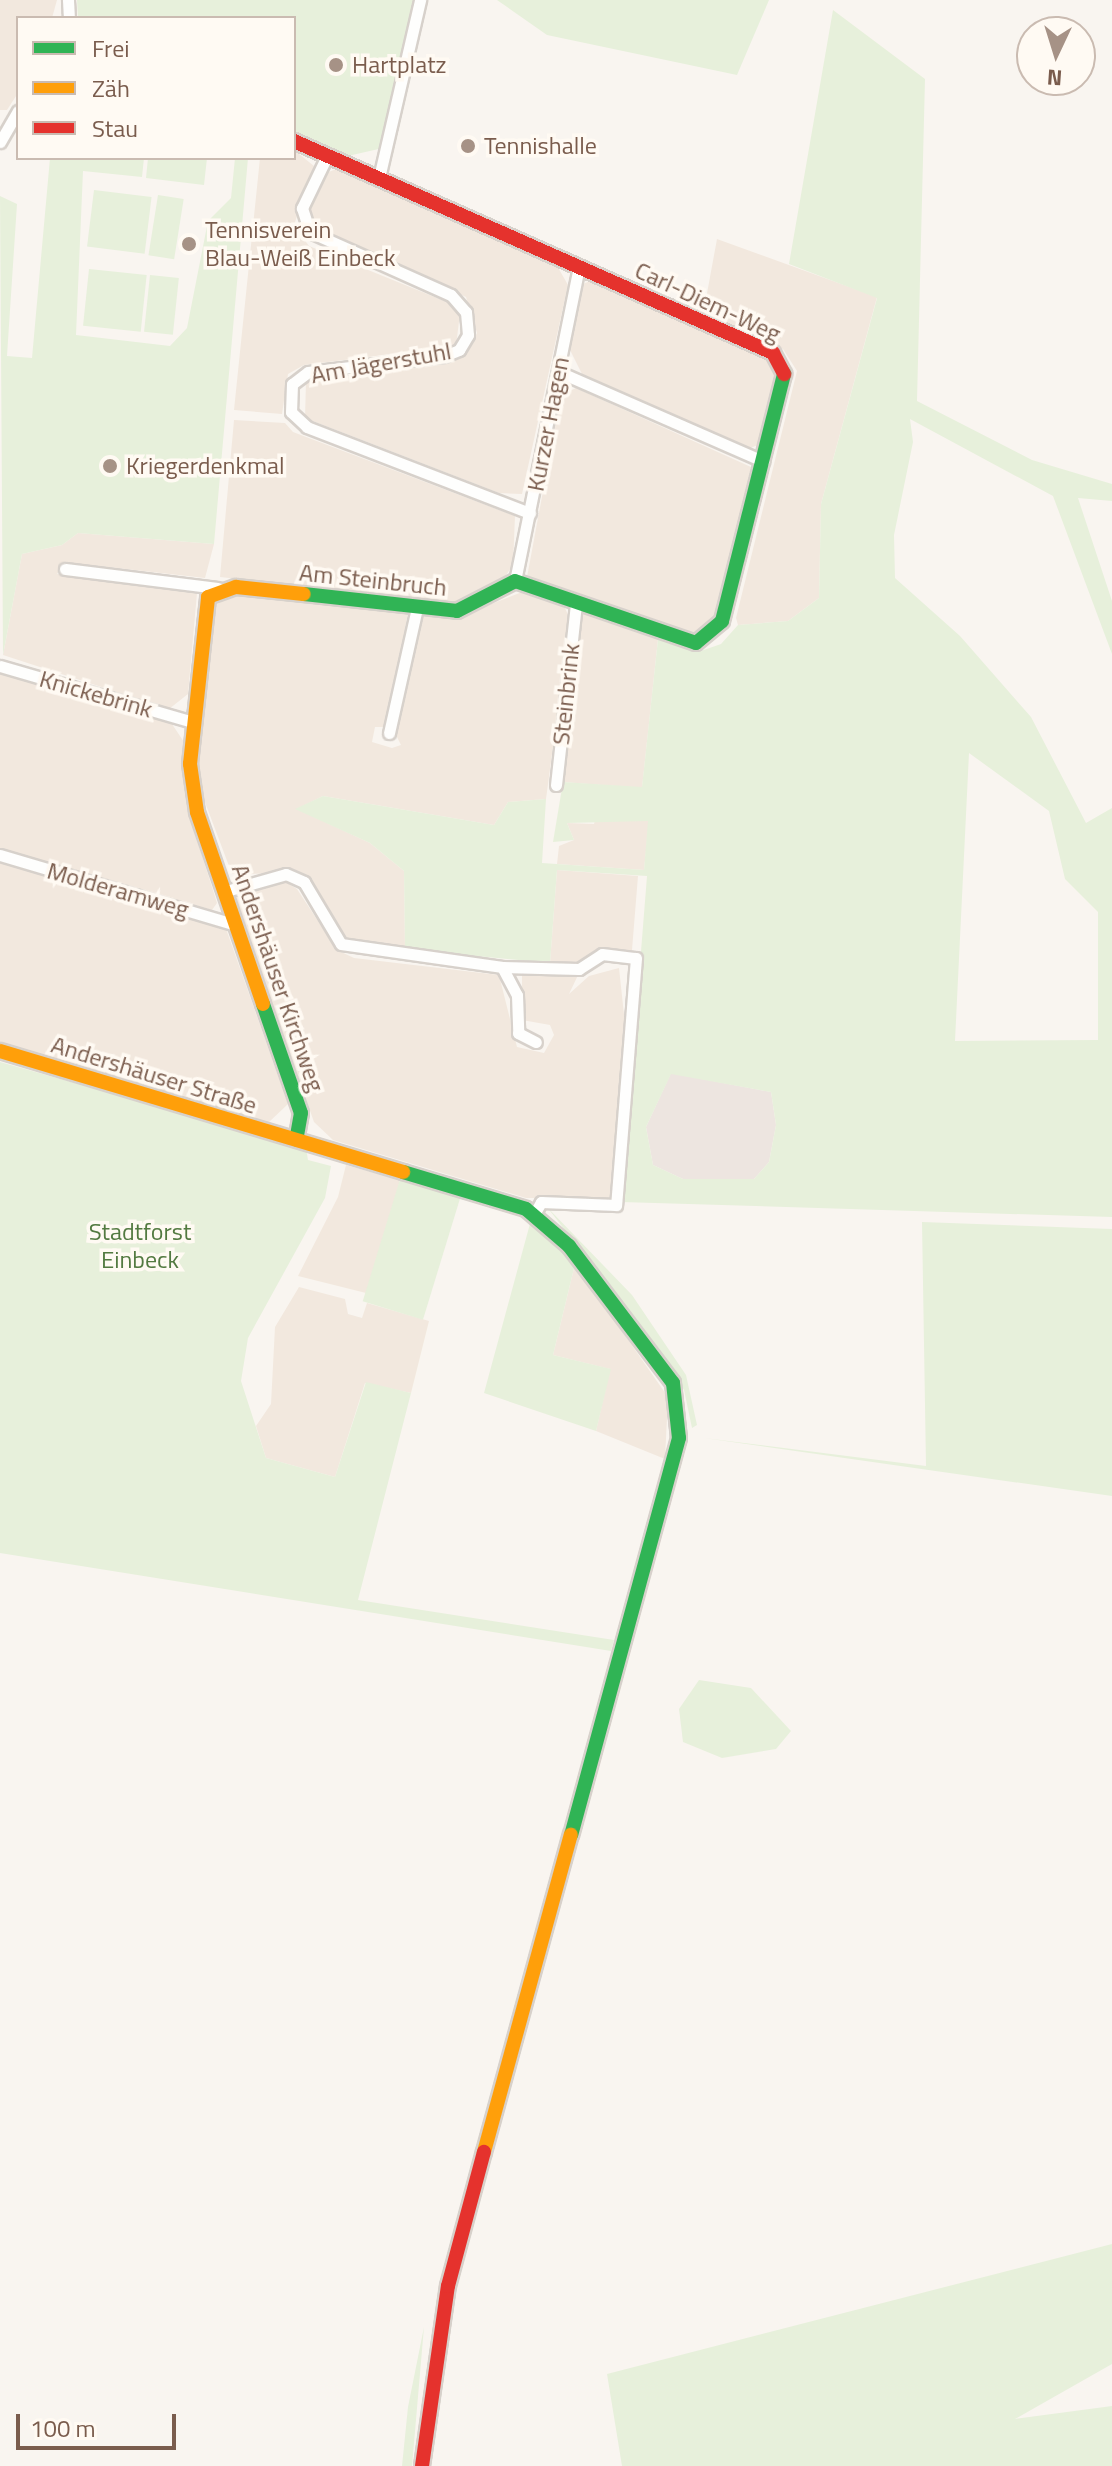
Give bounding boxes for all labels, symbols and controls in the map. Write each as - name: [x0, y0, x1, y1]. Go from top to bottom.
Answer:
- legend: [16, 16, 296, 160]
- north arrow: [1016, 16, 1096, 96]
- text: Frei: [92, 30, 130, 66]
- place label: Hartplatz: [352, 51, 447, 79]
- marker: Hartplatz: [327, 56, 345, 74]
- text: N: [1046, 60, 1063, 95]
- text: Zäh: [92, 70, 130, 106]
- text: Stau: [92, 110, 138, 146]
- place label: Tennishalle: [484, 132, 597, 160]
- marker: Tennishalle: [459, 137, 477, 155]
- place label: Tennisverein Blau-Weiß Einbeck: [205, 216, 395, 272]
- marker: Tennisverein Blau-Weiß Einbeck: [180, 235, 198, 253]
- street label: Carl-Diem-Weg: [630, 256, 786, 348]
- street label: Am Jägerstuhl: [309, 336, 453, 390]
- street label: Kurzer Hagen: [521, 354, 575, 494]
- place label: Kriegerdenkmal: [126, 452, 285, 480]
- marker: Kriegerdenkmal: [101, 457, 119, 475]
- street label: Am Steinbruch: [298, 558, 448, 602]
- street label: Steinbrink: [546, 642, 586, 746]
- street label: Knickebrink: [36, 664, 156, 724]
- street label: Molderamweg: [44, 856, 192, 924]
- street label: Andershäuser Kirchweg: [226, 860, 330, 1096]
- street label: Andershäuser Straße: [48, 1030, 260, 1120]
- park label: Stadtforst Einbeck: [89, 1218, 191, 1274]
- scale bar: [20, 2398, 180, 2448]
- text: 100 m: [30, 2410, 96, 2446]

